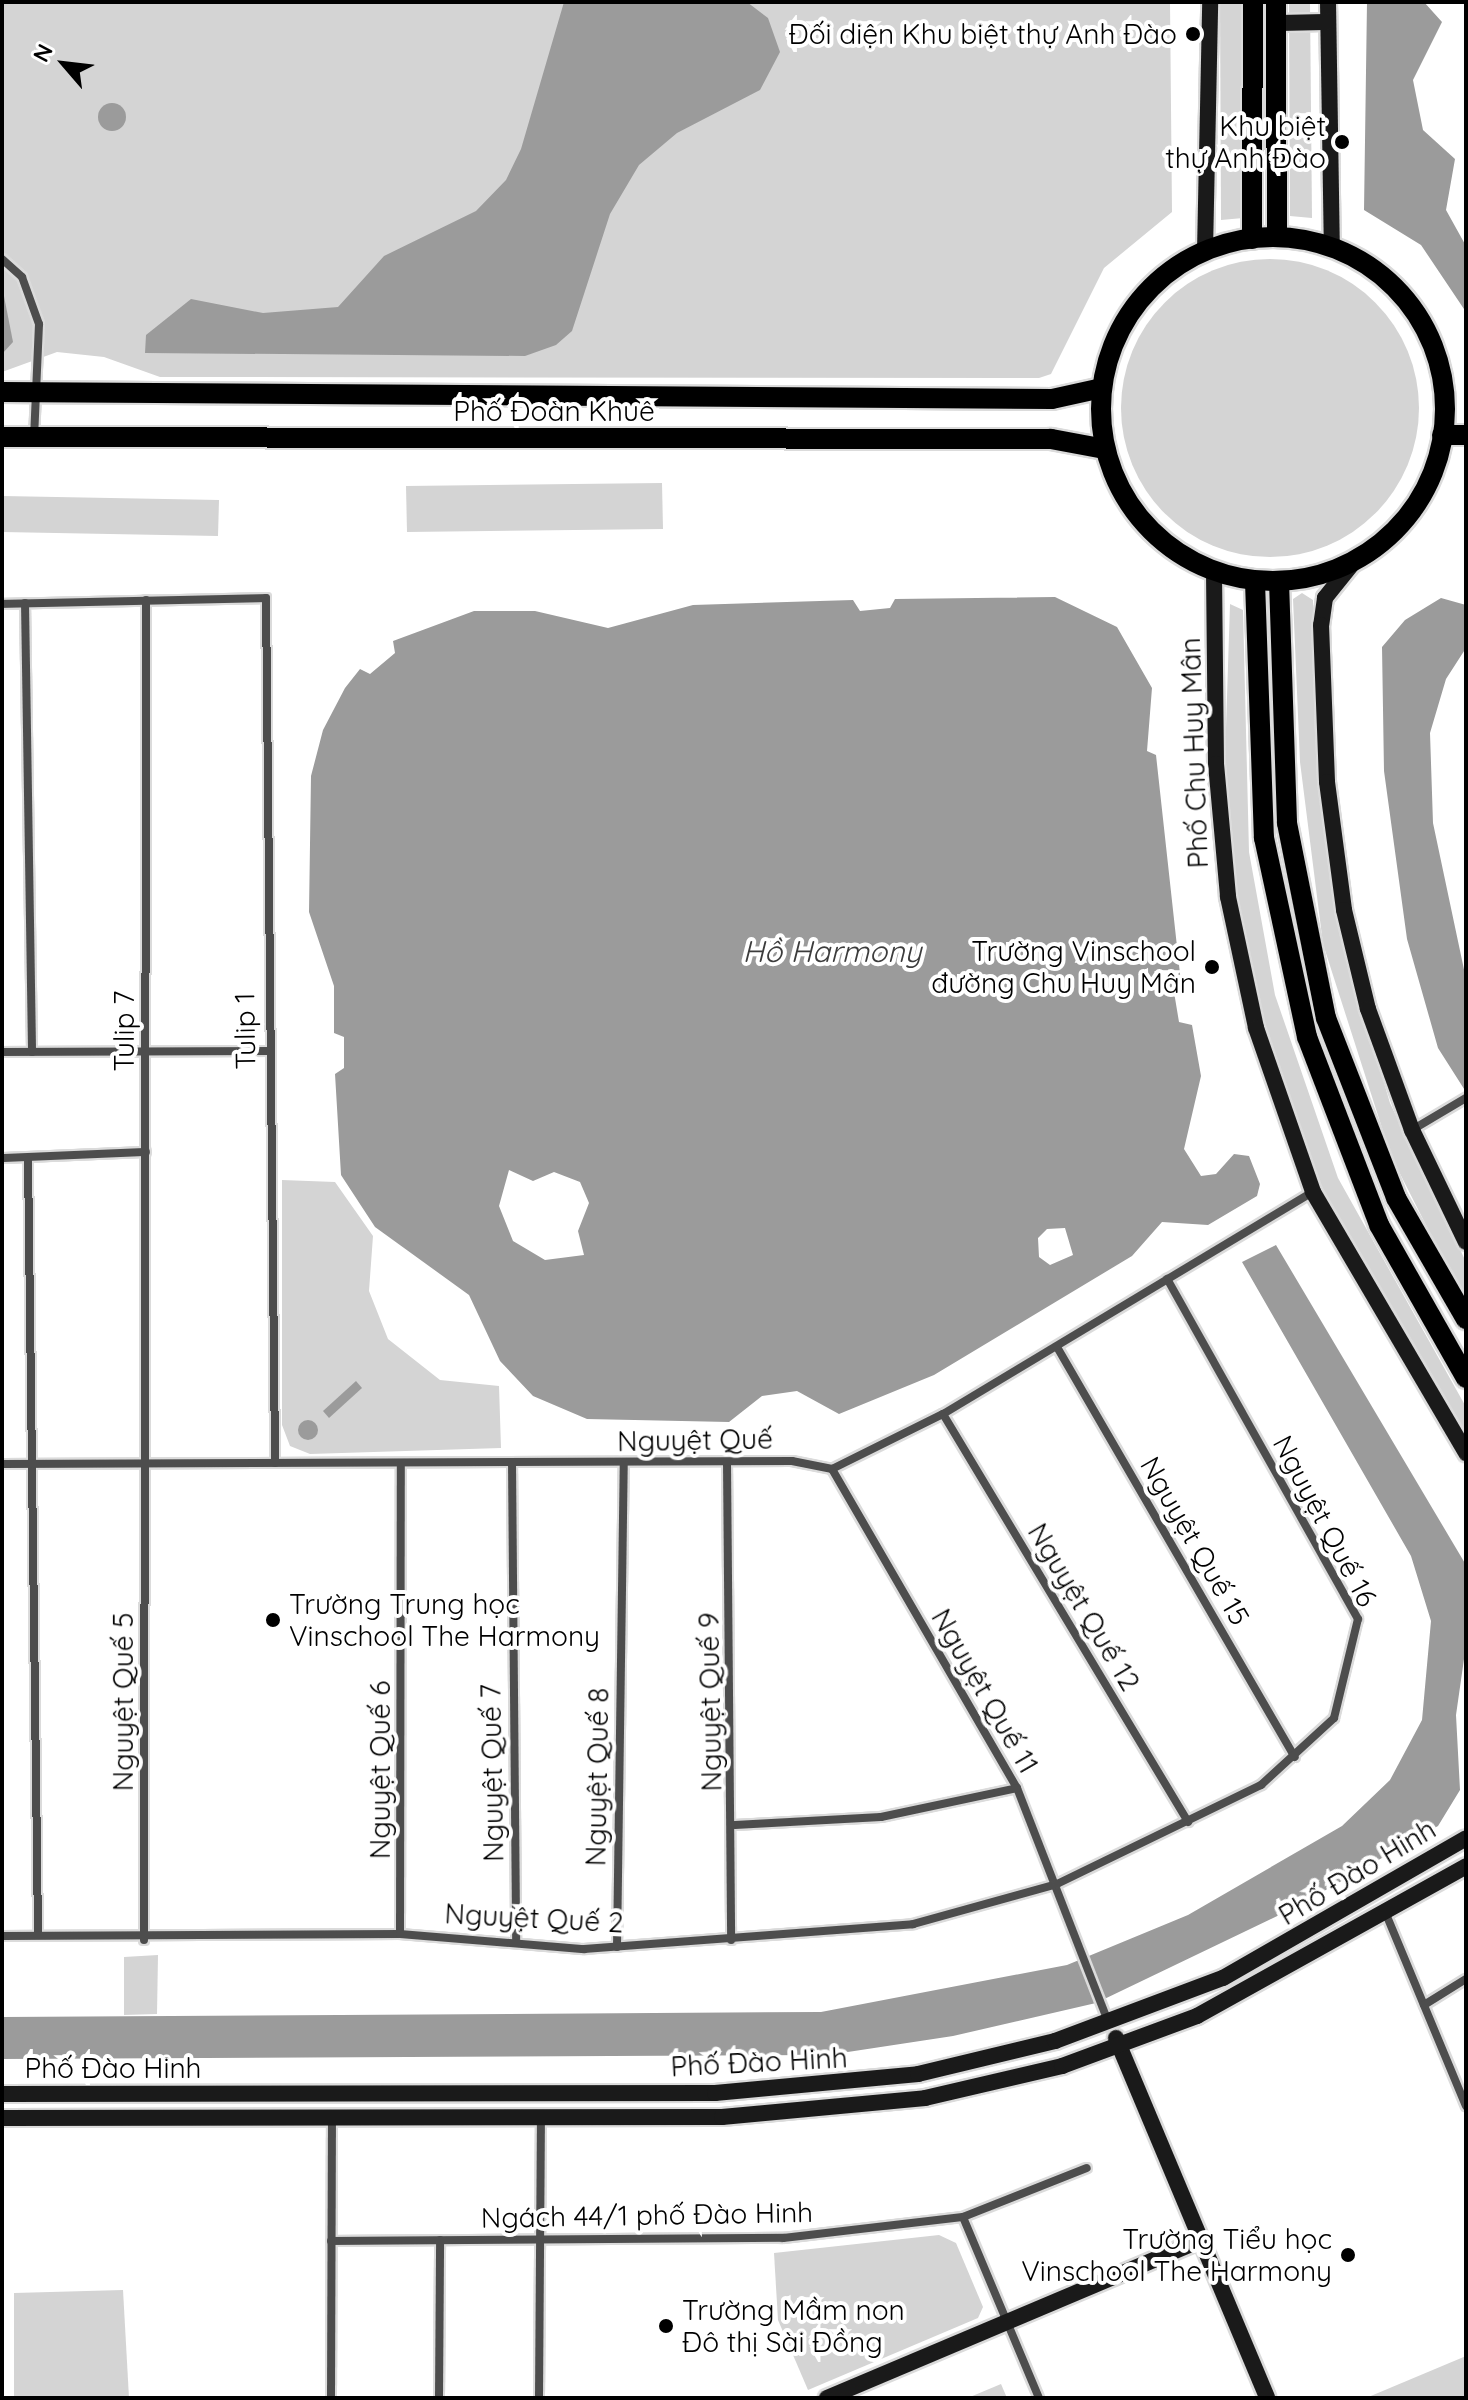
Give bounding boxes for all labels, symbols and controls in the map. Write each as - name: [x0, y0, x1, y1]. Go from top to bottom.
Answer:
- place label: Đối diện Khu biệt thự Anh Đào: [789, 17, 1177, 51]
- north arrow: [24, 24, 104, 104]
- marker: Đối diện Khu biệt thự Anh Đào: [1184, 25, 1202, 43]
- text: N: [27, 39, 59, 66]
- place label: Khu biệt thự Anh Đào: [1165, 109, 1326, 175]
- marker: Khu biệt thự Anh Đào: [1333, 133, 1351, 151]
- street label: Phố Đoàn Khuê: [453, 394, 655, 428]
- street label: Phố Chu Huy Mân: [1173, 637, 1215, 869]
- water label: Hồ Harmony: [743, 933, 921, 969]
- place label: Trường Vinschool đường Chu Huy Mân: [931, 934, 1196, 1000]
- marker: Trường Vinschool đường Chu Huy Mân: [1203, 958, 1221, 976]
- street label: Tulip 7: [107, 991, 141, 1071]
- street label: Tulip 1: [228, 992, 262, 1070]
- street label: Nguyệt Quế: [617, 1422, 773, 1458]
- street label: Nguyệt Quế 16: [1266, 1430, 1384, 1612]
- street label: Nguyệt Quế 15: [1133, 1451, 1257, 1631]
- street label: Nguyệt Quế 12: [1021, 1517, 1147, 1697]
- place label: Trường Trung học Vinschool The Harmony: [289, 1587, 600, 1653]
- street label: Nguyệt Quế 11: [924, 1603, 1046, 1779]
- marker: Trường Trung học Vinschool The Harmony: [264, 1611, 282, 1629]
- street label: Nguyệt Quế 9: [692, 1612, 728, 1792]
- street label: Nguyệt Quế 5: [106, 1613, 140, 1791]
- street label: Nguyệt Quế 6: [363, 1681, 397, 1859]
- street label: Nguyệt Quế 7: [474, 1684, 510, 1862]
- street label: Nguyệt Quế 8: [579, 1687, 615, 1867]
- street label: Phố Đào Hinh: [1272, 1812, 1442, 1932]
- street label: Nguyệt Quế 2: [444, 1897, 624, 1939]
- street label: Phố Đào Hinh: [670, 2041, 848, 2083]
- street label: Phố Đào Hinh: [24, 2051, 202, 2085]
- street label: Ngách 44/1 phố Đào Hinh: [481, 2195, 813, 2235]
- place label: Trường Tiểu học Vinschool The Harmony: [1021, 2222, 1332, 2288]
- marker: Trường Tiểu học Vinschool The Harmony: [1339, 2246, 1357, 2264]
- place label: Trường Mầm non Đô thị Sài Đồng: [682, 2293, 905, 2359]
- marker: Trường Mầm non Đô thị Sài Đồng: [657, 2317, 675, 2335]

